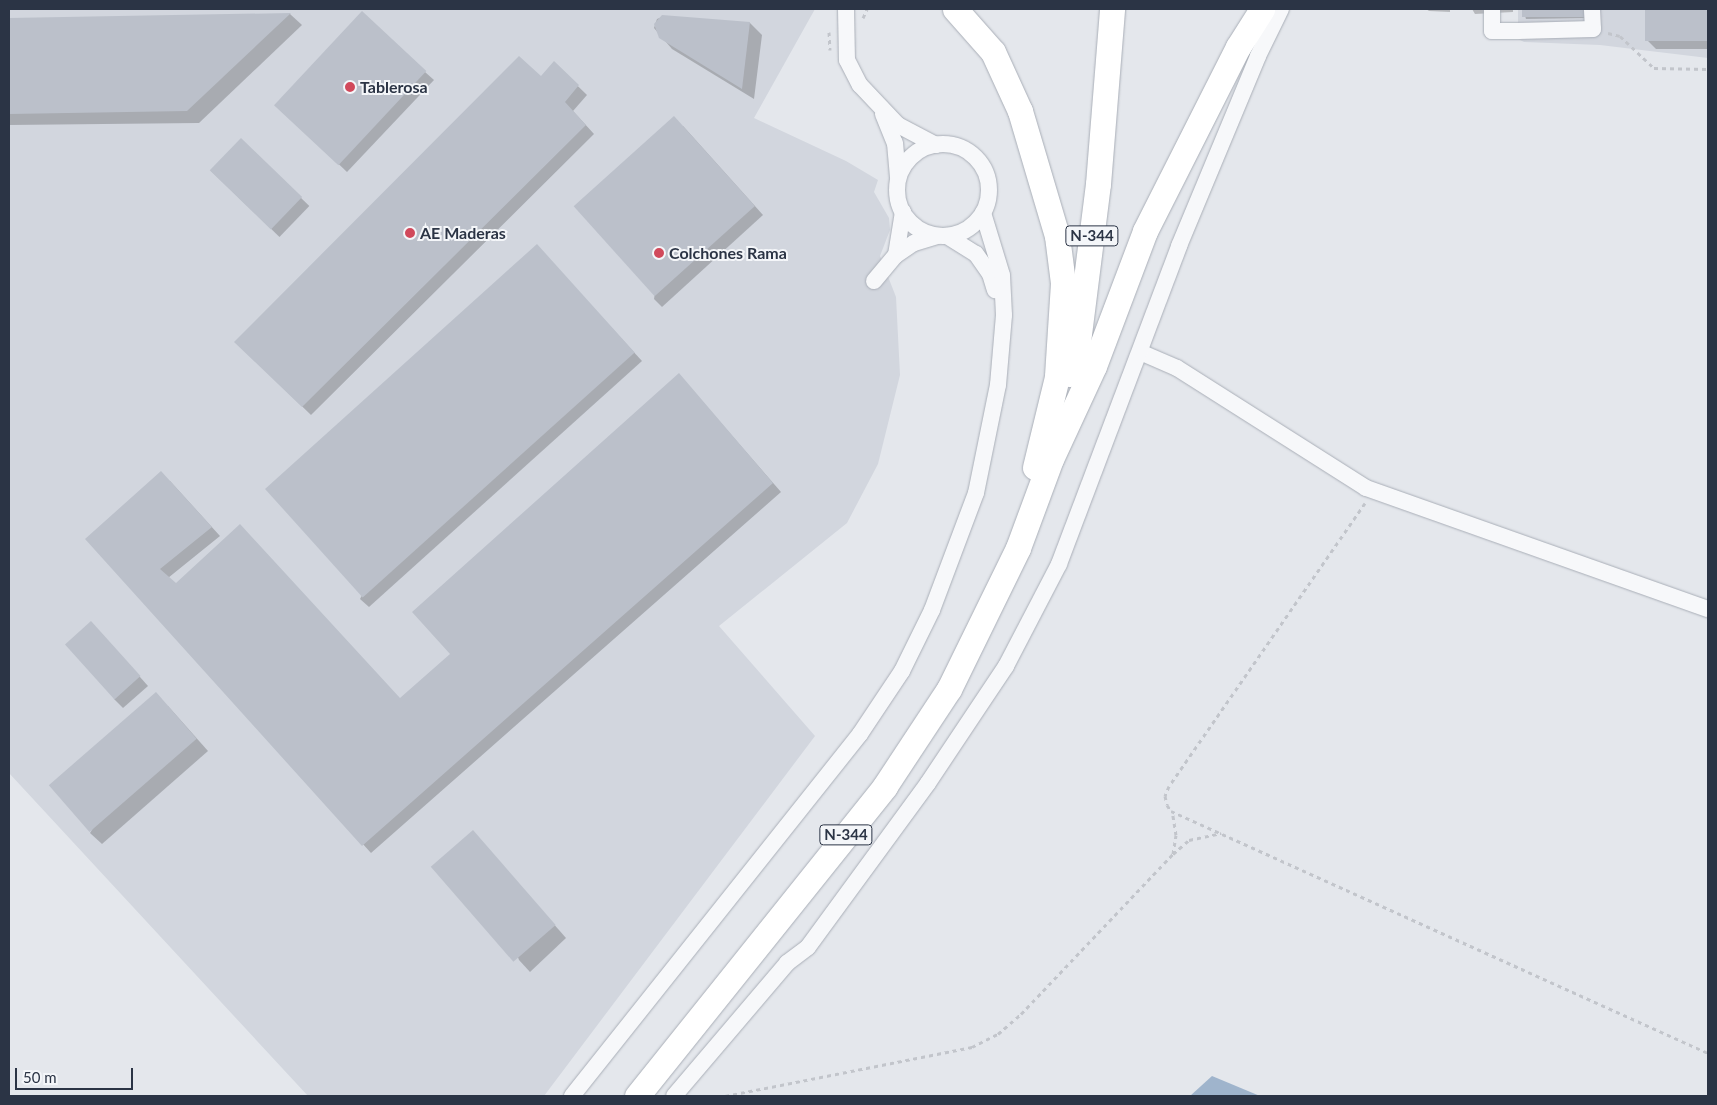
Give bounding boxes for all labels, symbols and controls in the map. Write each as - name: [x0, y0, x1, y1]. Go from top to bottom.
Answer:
- place label: Tablerosa: [360, 77, 428, 97]
- marker: Tablerosa: [344, 81, 356, 93]
- place label: AE Maderas: [420, 223, 506, 243]
- road number: N-344: [1064, 224, 1120, 248]
- marker: AE Maderas: [404, 227, 416, 239]
- place label: Colchones Rama: [669, 243, 787, 263]
- marker: Colchones Rama: [653, 247, 665, 259]
- road number: N-344: [818, 822, 874, 848]
- scale bar: [18, 1058, 135, 1090]
- text: 50 m: [23, 1068, 57, 1086]

